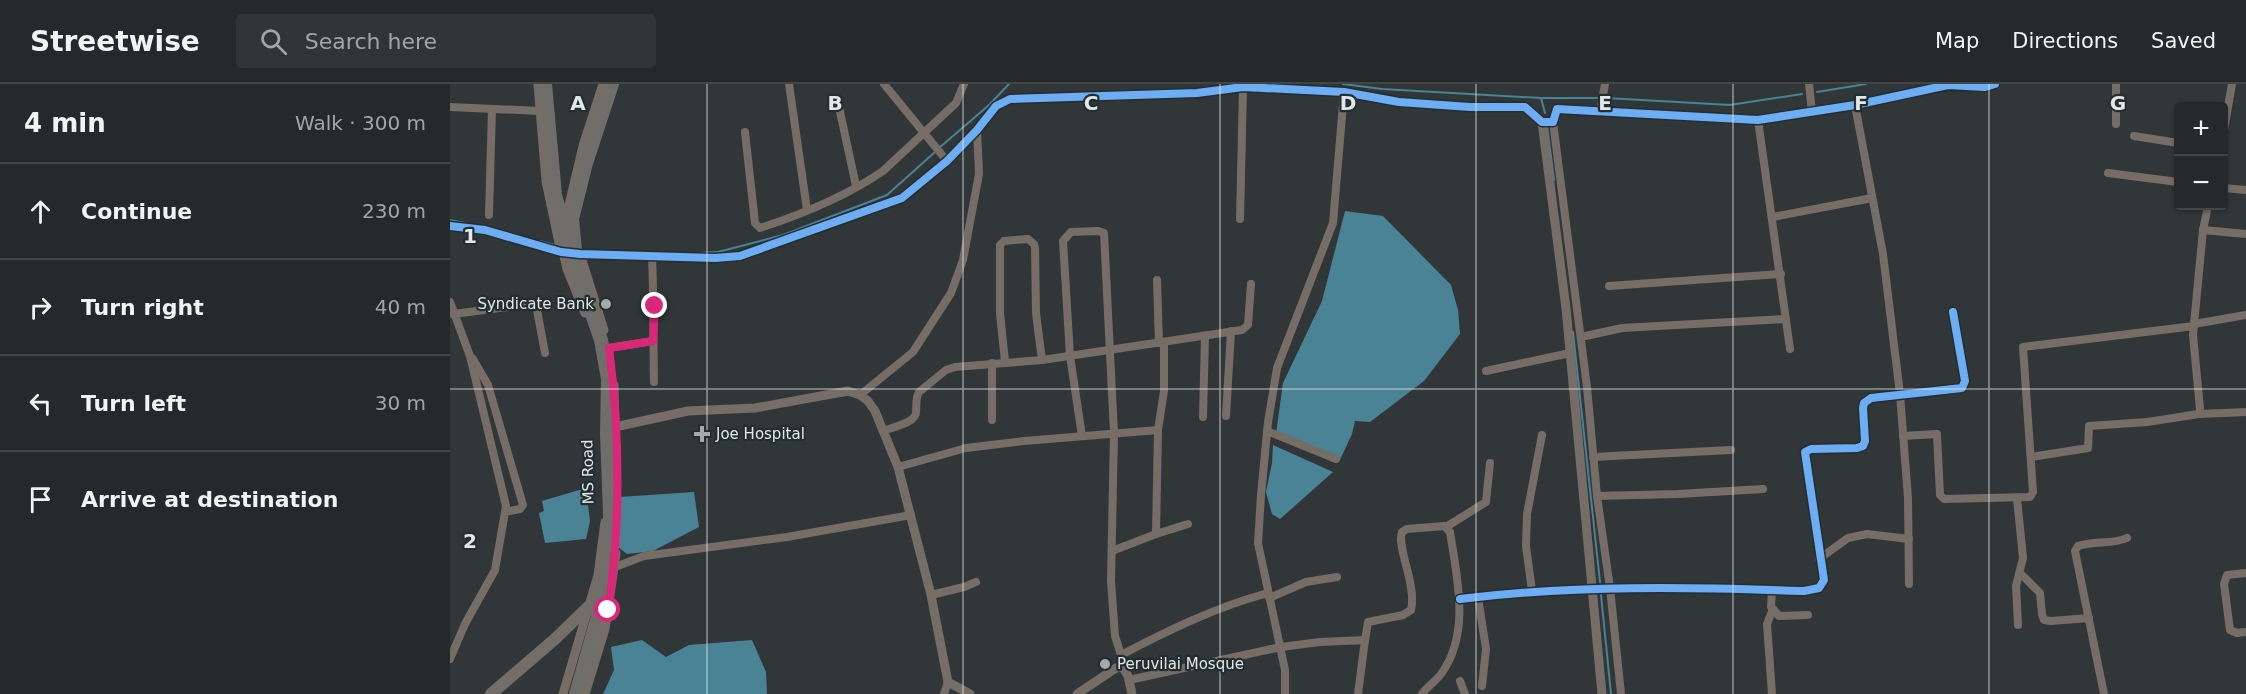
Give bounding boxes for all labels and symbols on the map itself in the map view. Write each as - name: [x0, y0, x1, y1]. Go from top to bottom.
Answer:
- text: A: [570, 91, 586, 115]
- text: B: [827, 91, 843, 115]
- text: C: [1084, 91, 1098, 115]
- text: D: [1340, 91, 1356, 115]
- text: E: [1598, 91, 1612, 115]
- text: F: [1854, 91, 1868, 115]
- text: G: [2110, 91, 2126, 115]
- text: 1: [463, 224, 477, 248]
- route end: [641, 292, 667, 318]
- place label: Syndicate Bank: [477, 295, 594, 313]
- marker: Syndicate Bank: [599, 297, 613, 311]
- marker: Joe Hospital: [693, 425, 711, 443]
- place label: Joe Hospital: [715, 425, 805, 443]
- street label: MS Road: [578, 439, 598, 505]
- text: 2: [463, 529, 477, 553]
- route start: [594, 596, 620, 622]
- place label: Peruvilai Mosque: [1117, 655, 1244, 673]
- marker: Peruvilai Mosque: [1098, 657, 1112, 671]

